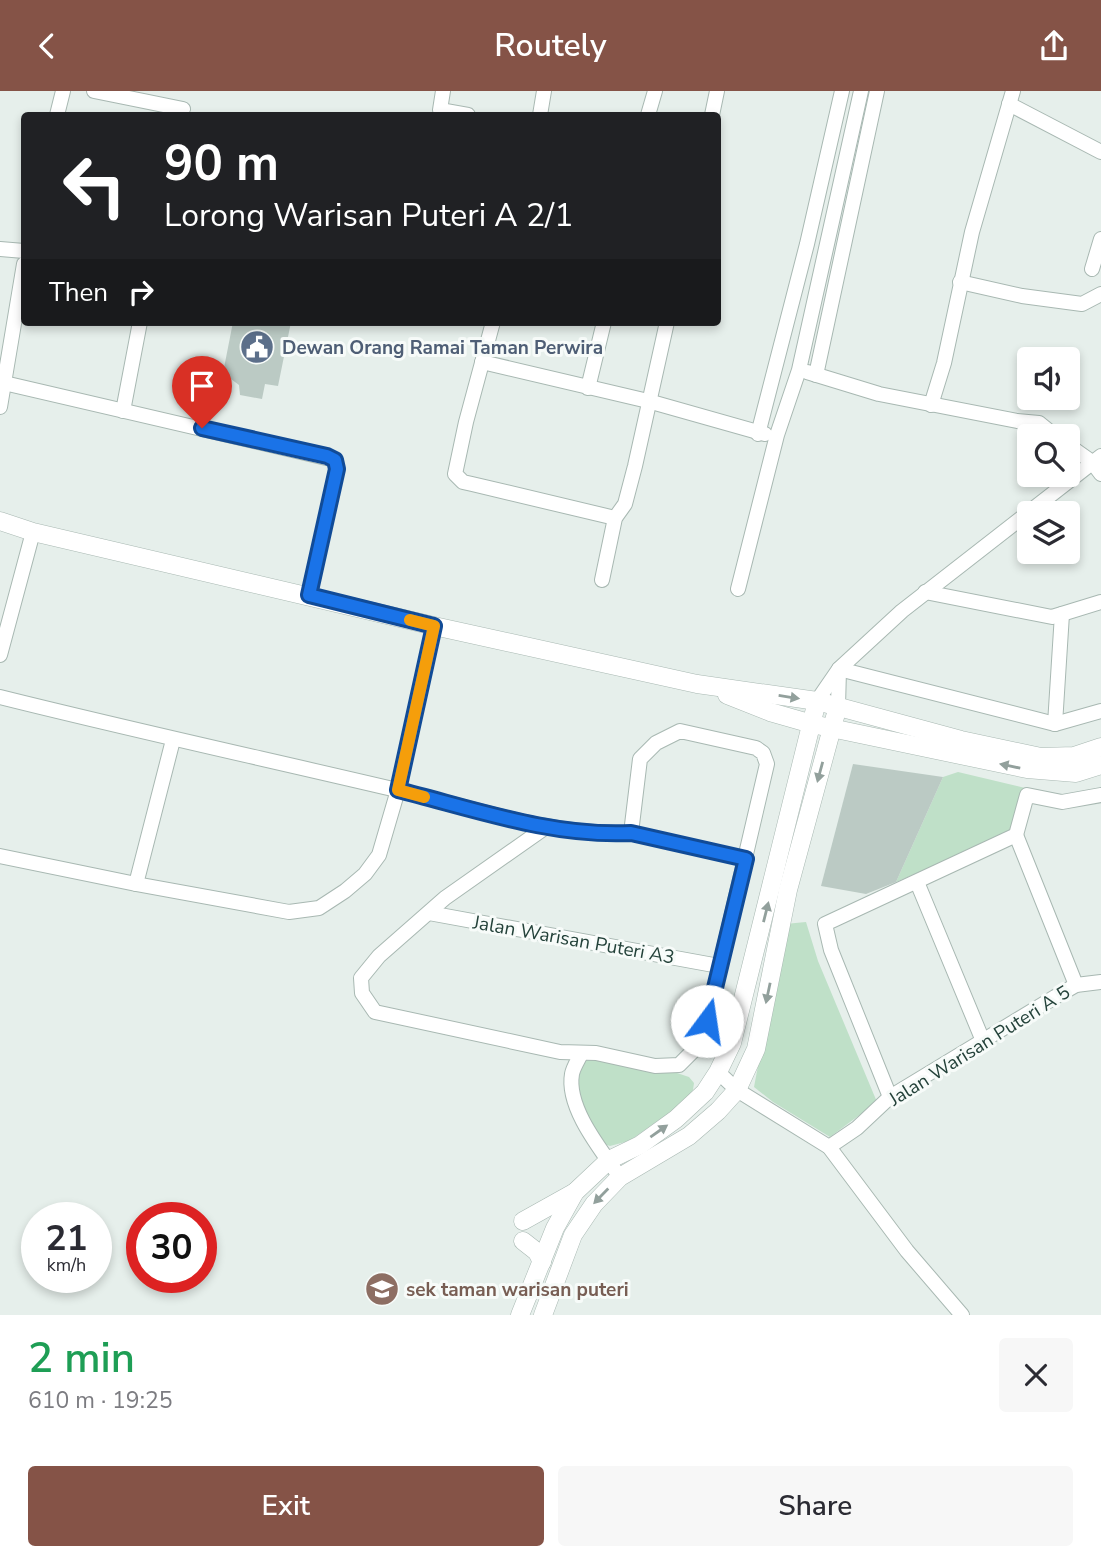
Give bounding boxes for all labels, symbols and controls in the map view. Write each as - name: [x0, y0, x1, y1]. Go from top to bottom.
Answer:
- text: Routely: [494, 24, 607, 67]
- icon: back: [28, 27, 66, 65]
- icon: share: [1035, 27, 1073, 65]
- text: 90 m: [164, 130, 279, 197]
- icon: left: [49, 140, 140, 231]
- text: Lorong Warisan Puteri A 2/1: [164, 194, 573, 237]
- icon: right: [122, 273, 160, 311]
- text: Then: [49, 275, 108, 310]
- public building icon: Dewan Orang Ramai Taman Perwira: [238, 328, 276, 366]
- place label: Dewan Orang Ramai Taman Perwira: [282, 335, 603, 361]
- map controls: [1017, 347, 1080, 564]
- button: sound: [1017, 347, 1080, 410]
- pin: [172, 356, 232, 428]
- icon: arrive: [183, 367, 221, 405]
- button: search: [1017, 424, 1080, 487]
- button: layers: [1017, 501, 1080, 564]
- one-way arrow: [778, 692, 800, 703]
- one-way arrow: [999, 760, 1021, 771]
- one-way arrow: [814, 761, 825, 783]
- one-way arrow: [761, 901, 772, 923]
- street label: Jalan Warisan Puteri A3: [470, 909, 677, 971]
- street label: Jalan Warisan Puteri A 5: [883, 979, 1075, 1113]
- one-way arrow: [762, 982, 773, 1004]
- position arrow: [670, 984, 744, 1058]
- one-way arrow: [650, 1124, 668, 1138]
- one-way arrow: [593, 1188, 610, 1205]
- speed limit sign: 30: [126, 1202, 217, 1293]
- text: 21: [45, 1215, 88, 1262]
- text: km/h: [47, 1253, 86, 1277]
- school or university icon: sek taman warisan puteri: [363, 1270, 401, 1308]
- place label: sek taman warisan puteri: [406, 1277, 629, 1303]
- text: 2 min: [28, 1330, 135, 1387]
- button: close: [999, 1338, 1073, 1412]
- text: 610 m · 19:25: [28, 1385, 173, 1416]
- button: Exit: [28, 1466, 544, 1546]
- button: Share: [558, 1466, 1073, 1546]

